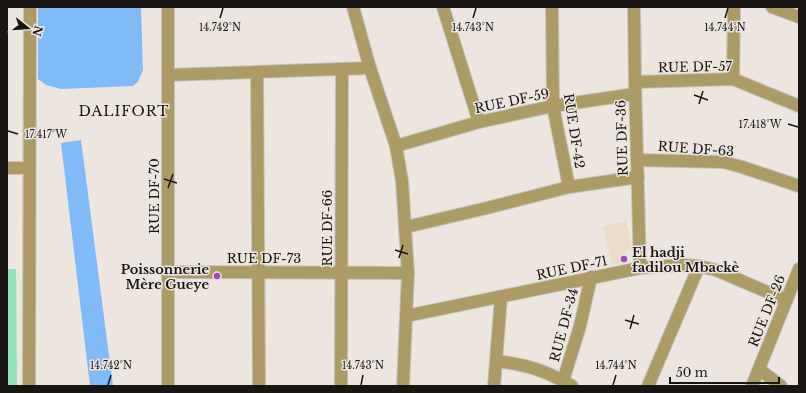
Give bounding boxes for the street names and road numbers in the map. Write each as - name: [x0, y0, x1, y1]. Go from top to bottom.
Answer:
- street label: RUE DF-57: [658, 58, 733, 76]
- street label: RUE DF-59: [473, 85, 551, 117]
- street label: RUE DF-42: [560, 92, 588, 170]
- street label: RUE DF-36: [612, 100, 632, 176]
- street label: RUE DF-63: [657, 138, 735, 160]
- street label: RUE DF-70: [146, 158, 163, 234]
- street label: RUE DF-66: [319, 190, 336, 266]
- street label: RUE DF-73: [227, 250, 301, 267]
- street label: RUE DF-71: [535, 252, 609, 284]
- street label: RUE DF-26: [745, 272, 789, 350]
- street label: RUE DF-34: [546, 286, 582, 364]

